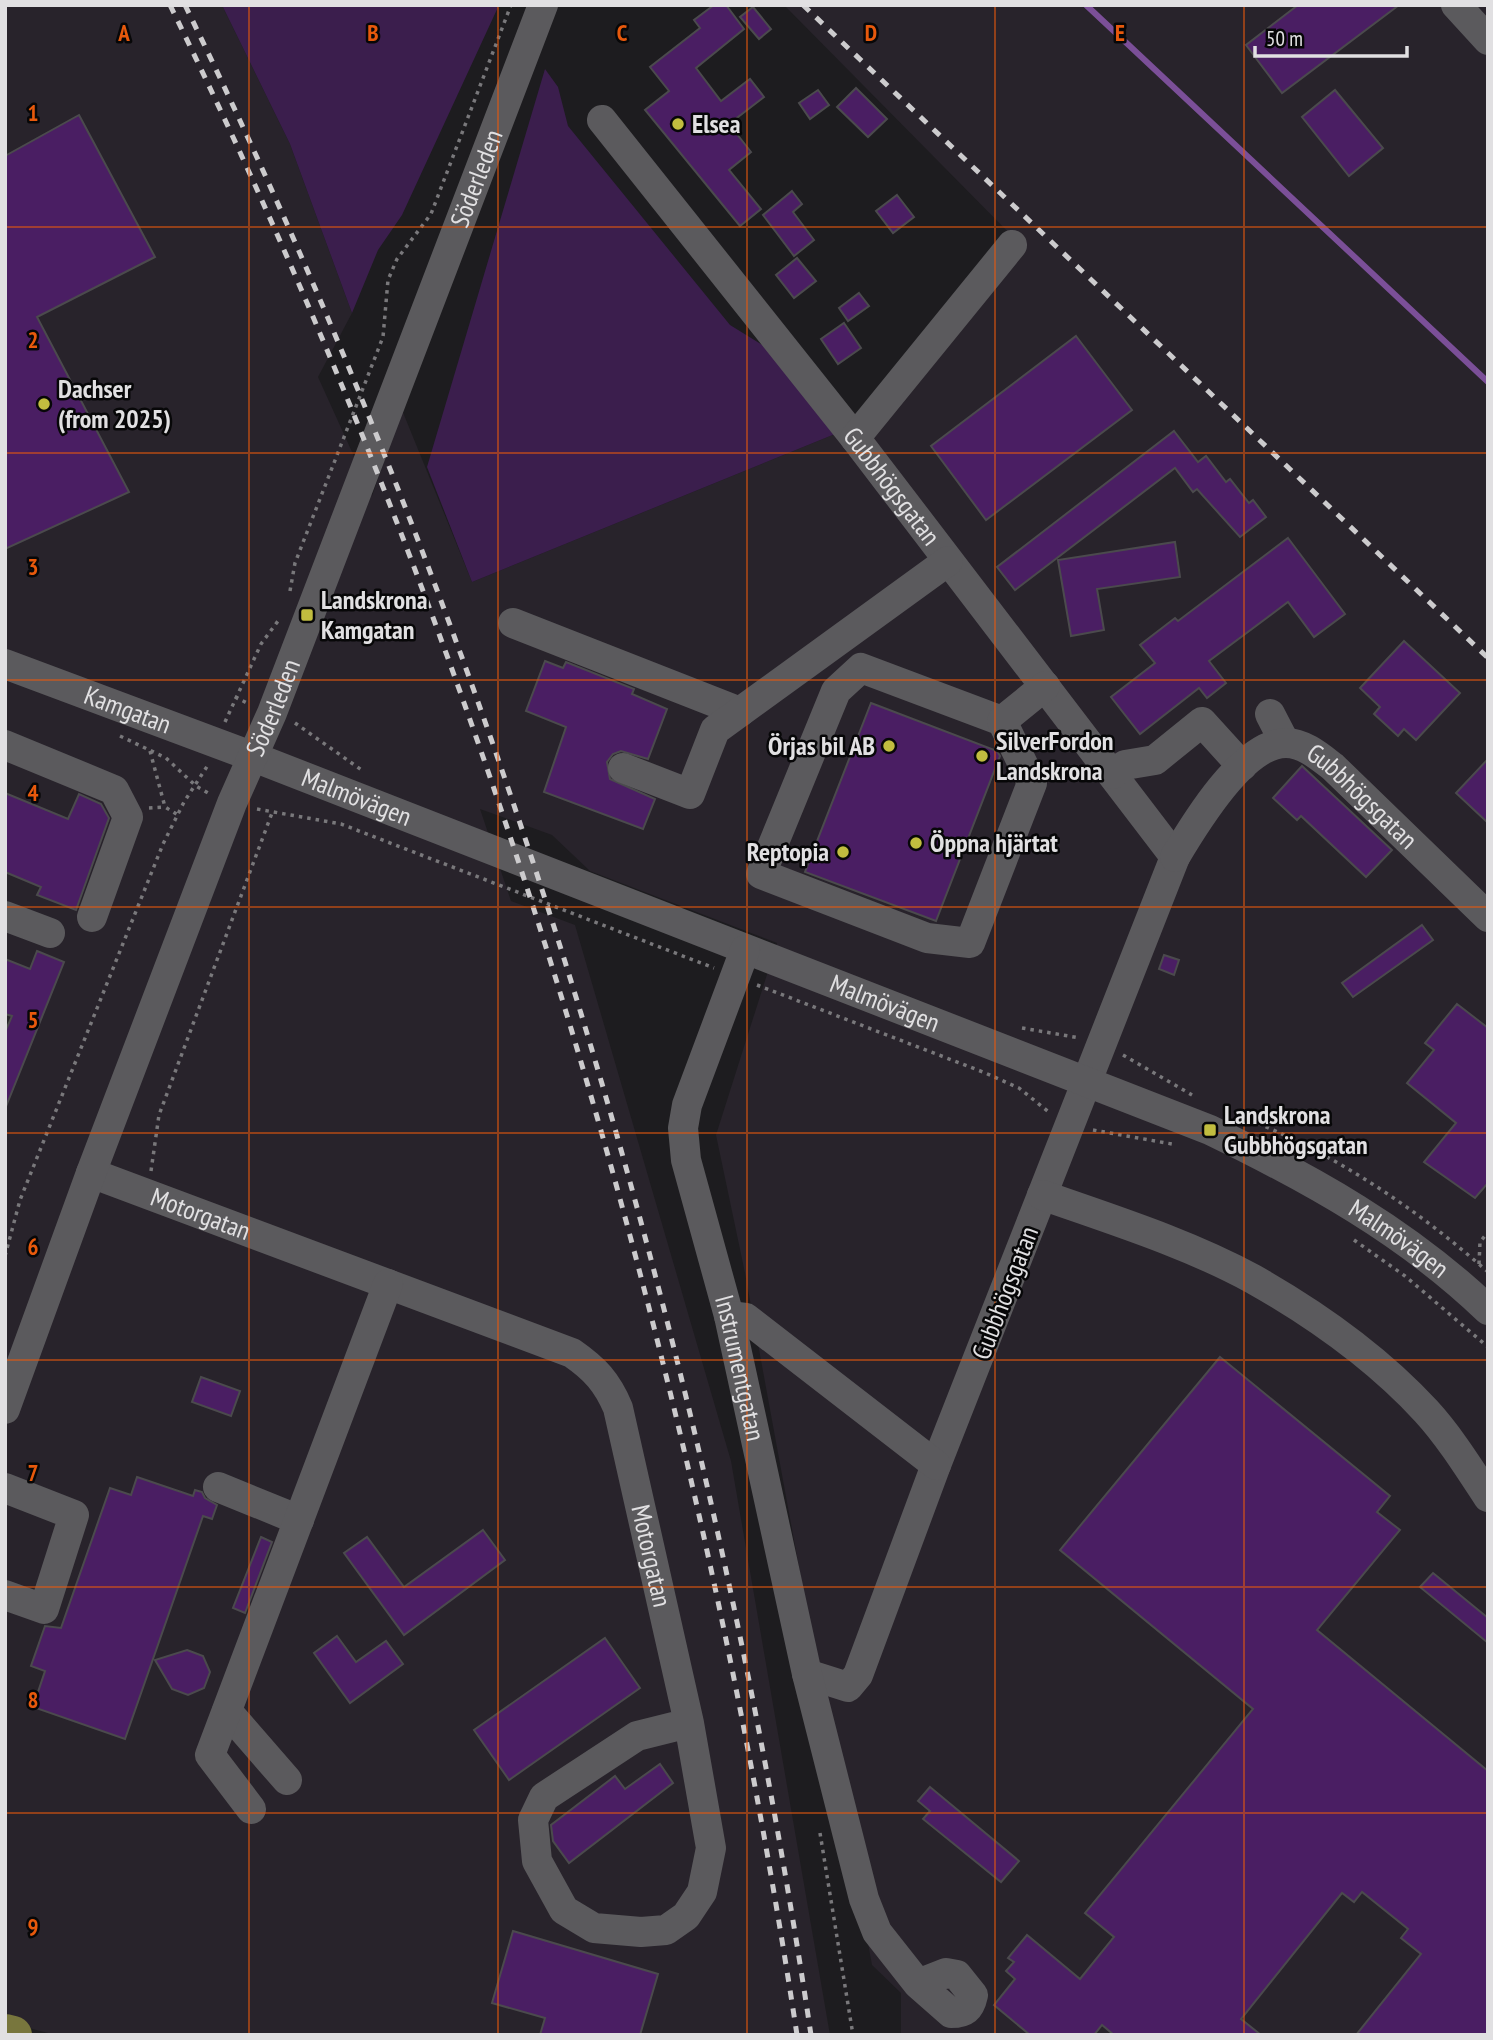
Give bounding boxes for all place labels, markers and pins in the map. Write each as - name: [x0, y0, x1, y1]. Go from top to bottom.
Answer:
- place label: Elsea: [692, 107, 740, 140]
- marker: Elsea: [670, 116, 686, 132]
- place label: Dachser (from 2025): [58, 372, 171, 435]
- marker: Dachser (from 2025): [36, 396, 52, 412]
- place label: Landskrona Kamgatan: [321, 583, 427, 646]
- marker: Landskrona Kamgatan: [299, 607, 315, 623]
- place label: SilverFordon Landskrona: [996, 724, 1113, 787]
- place label: Örjas bil AB: [768, 729, 875, 762]
- marker: Örjas bil AB: [881, 738, 897, 754]
- marker: SilverFordon Landskrona: [974, 748, 990, 764]
- place label: Öppna hjärtat: [930, 826, 1058, 859]
- place label: Reptopia: [747, 835, 829, 868]
- marker: Öppna hjärtat: [908, 835, 924, 851]
- marker: Reptopia: [835, 844, 851, 860]
- place label: Landskrona Gubbhögsgatan: [1224, 1098, 1368, 1161]
- marker: Landskrona Gubbhögsgatan: [1202, 1122, 1218, 1138]

